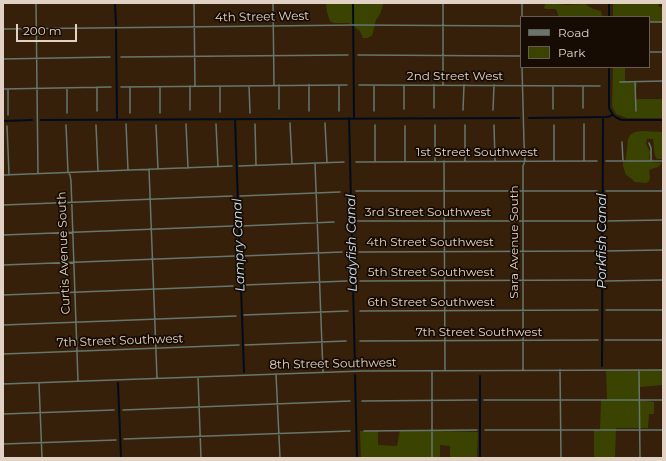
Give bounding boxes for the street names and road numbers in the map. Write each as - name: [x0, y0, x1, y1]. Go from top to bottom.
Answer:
- street label: 4th Street West: [215, 9, 309, 25]
- street label: 2nd Street West: [407, 69, 503, 83]
- street label: 1st Street Southwest: [416, 145, 538, 159]
- street label: Sara Avenue South: [507, 185, 521, 299]
- street label: Curtis Avenue South: [55, 191, 73, 315]
- street label: 3rd Street Southwest: [365, 205, 491, 219]
- street label: 4th Street Southwest: [366, 235, 494, 249]
- street label: 5th Street Southwest: [368, 265, 494, 279]
- street label: 6th Street Southwest: [367, 295, 495, 309]
- street label: 7th Street Southwest: [416, 325, 542, 339]
- street label: 7th Street Southwest: [56, 332, 184, 350]
- street label: 8th Street Southwest: [269, 356, 397, 372]

